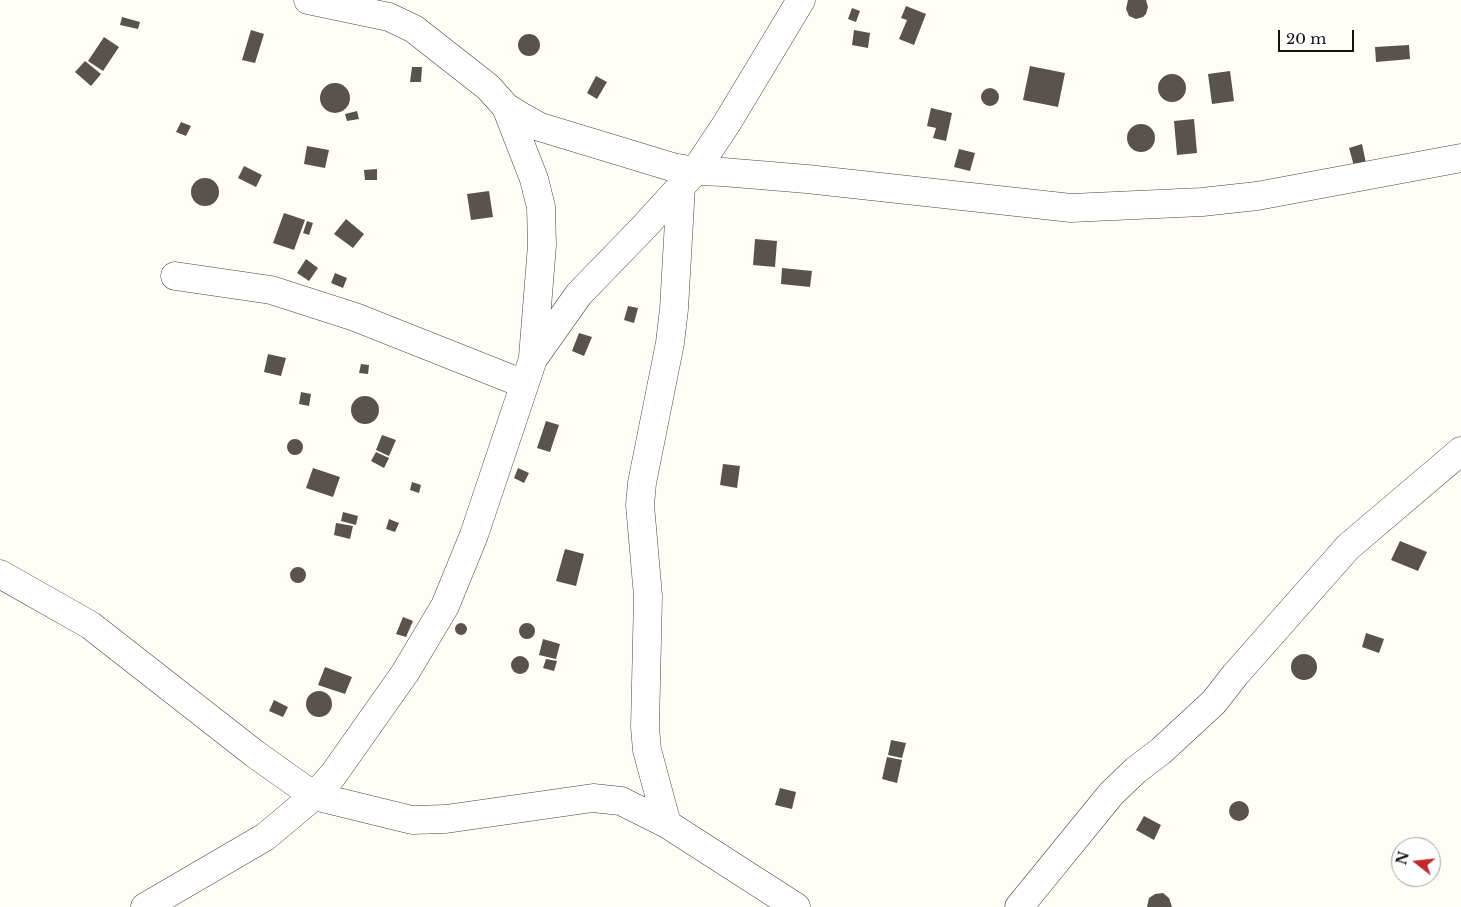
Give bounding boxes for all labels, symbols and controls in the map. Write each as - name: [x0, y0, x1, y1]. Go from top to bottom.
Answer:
- scale bar: [1281, 20, 1357, 52]
- text: 20 m: [1286, 29, 1326, 48]
- north arrow: [1391, 837, 1441, 887]
- text: N: [1392, 849, 1413, 867]

